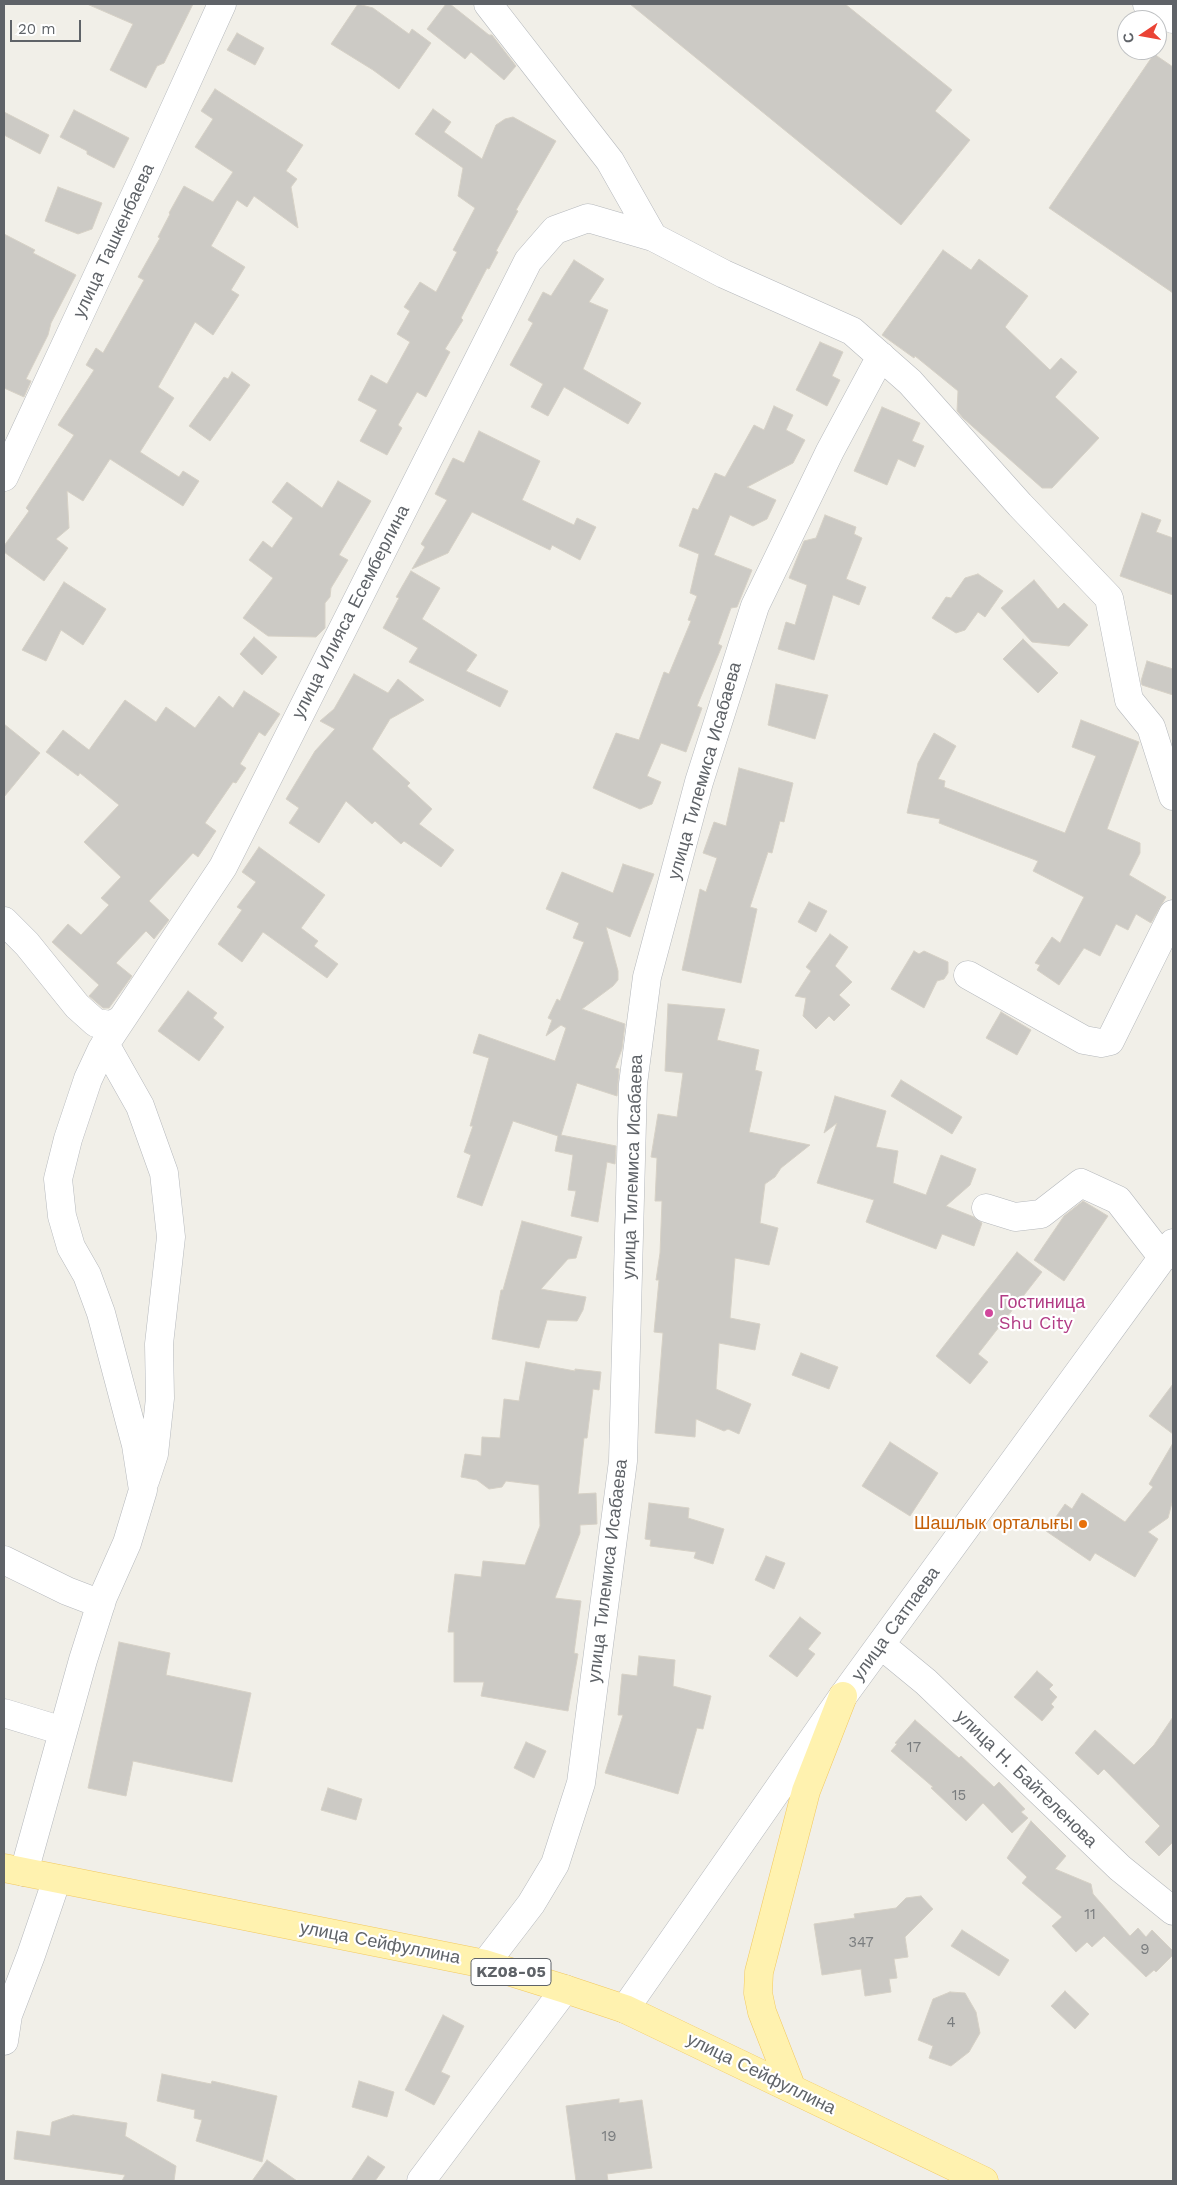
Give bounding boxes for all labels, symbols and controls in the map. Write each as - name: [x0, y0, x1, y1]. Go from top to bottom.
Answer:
- scale bar: [12, 10, 84, 42]
- north arrow: [1117, 10, 1167, 60]
- text: 20 m: [18, 20, 56, 38]
- text: С: [1119, 31, 1137, 45]
- street label: улица Ташкенбаева: [69, 160, 159, 322]
- street label: улица Илияса Есемберлина: [288, 502, 414, 722]
- street label: улица Тилемиса Исабаева: [664, 660, 746, 882]
- street label: улица Тилемиса Исабаева: [618, 1054, 648, 1280]
- place label: Гостиница Shu City: [999, 1292, 1085, 1335]
- marker: Гостиница Shu City: [983, 1307, 995, 1319]
- street label: улица Тилемиса Исабаева: [584, 1458, 632, 1684]
- place label: Шашлык орталығы: [914, 1513, 1073, 1535]
- marker: Шашлык орталығы: [1077, 1518, 1089, 1530]
- street label: улица Сатпаева: [847, 1563, 945, 1685]
- street label: улица Н. Байтеленова: [951, 1706, 1101, 1852]
- house number: 17: [907, 1739, 921, 1757]
- house number: 15: [952, 1787, 966, 1805]
- house number: 11: [1084, 1906, 1096, 1924]
- street label: улица Сейфуллина: [298, 1917, 462, 1969]
- house number: 347: [848, 1934, 874, 1952]
- house number: 9: [1140, 1941, 1150, 1959]
- road number: KZ08-05: [471, 1958, 551, 1985]
- house number: 4: [946, 2014, 956, 2032]
- street label: улица Сейфуллина: [683, 2029, 839, 2119]
- house number: 19: [601, 2128, 617, 2146]

